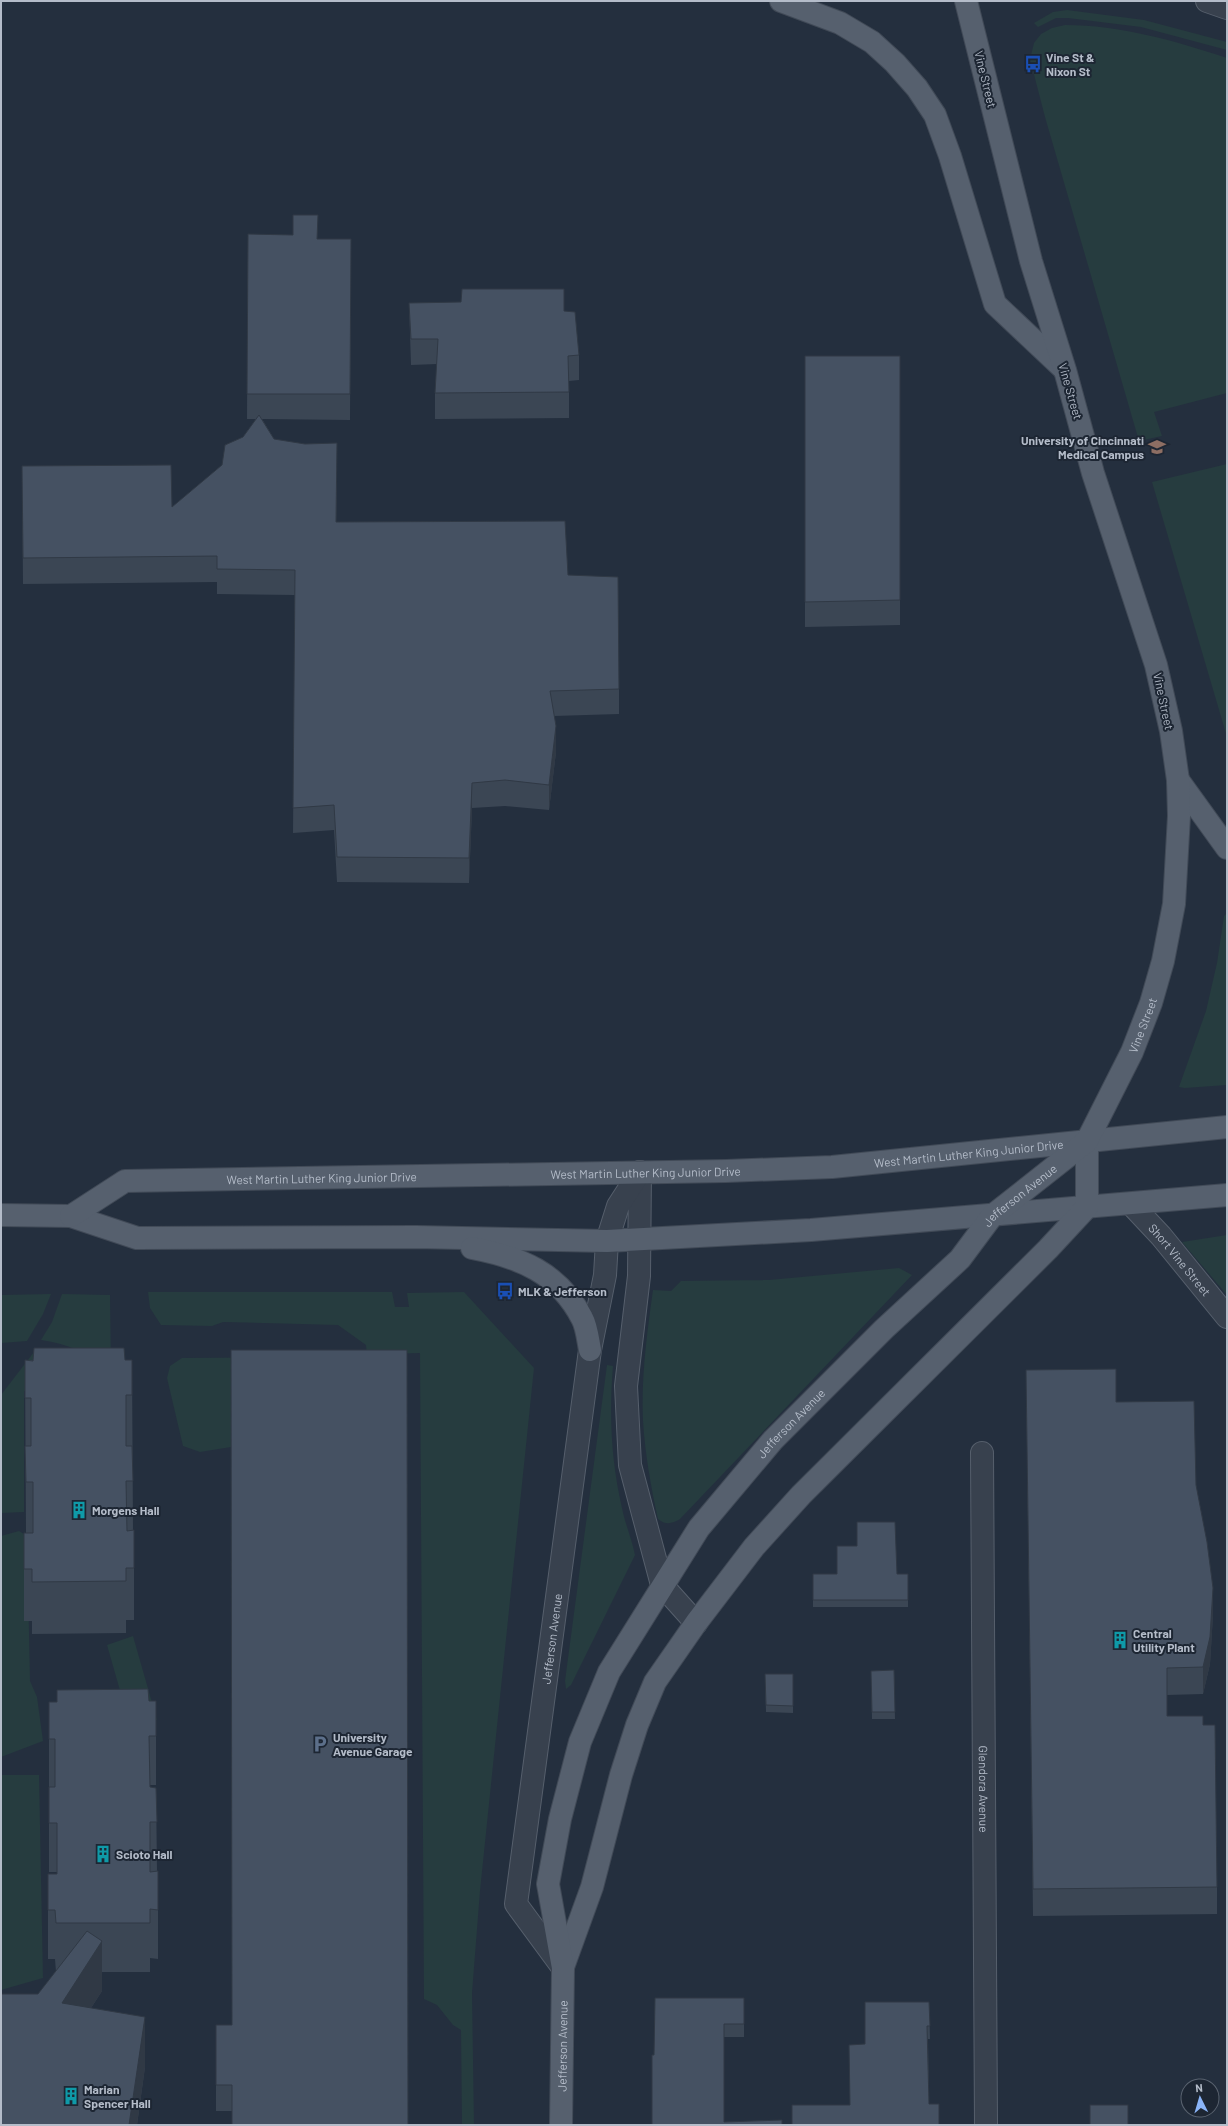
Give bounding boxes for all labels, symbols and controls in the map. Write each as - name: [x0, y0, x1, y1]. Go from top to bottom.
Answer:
- street label: Vine Street: [972, 49, 1000, 109]
- place label: Vine St & Nixon St: [1046, 50, 1095, 78]
- bus stop icon: Vine St & Nixon St: [1023, 54, 1043, 74]
- street label: Vine Street: [1056, 361, 1086, 421]
- place label: University of Cincinnati Medical Campus: [1021, 433, 1144, 461]
- school or university icon: University of Cincinnati Medical Campus: [1147, 437, 1167, 457]
- street label: Vine Street: [1151, 671, 1177, 731]
- street label: Vine Street: [1125, 996, 1159, 1055]
- street label: West Martin Luther King Junior Drive: [873, 1137, 1064, 1170]
- street label: Jefferson Avenue: [980, 1161, 1059, 1229]
- street label: West Martin Luther King Junior Drive: [550, 1163, 741, 1181]
- street label: West Martin Luther King Junior Drive: [226, 1169, 417, 1186]
- street label: Short Vine Street: [1146, 1221, 1214, 1298]
- bus stop icon: MLK & Jefferson: [495, 1281, 515, 1301]
- place label: MLK & Jefferson: [518, 1284, 607, 1298]
- street label: Jefferson Avenue: [754, 1385, 828, 1461]
- building icon: Morgens Hall: [69, 1500, 89, 1520]
- place label: Morgens Hall: [92, 1503, 160, 1517]
- street label: Jefferson Avenue: [538, 1593, 564, 1685]
- place label: Central Utility Plant: [1133, 1626, 1195, 1654]
- building icon: Central Utility Plant: [1110, 1630, 1130, 1650]
- place label: University Avenue Garage: [333, 1730, 413, 1758]
- parking icon: University Avenue Garage: [310, 1734, 330, 1754]
- street label: Glendora Avenue: [977, 1745, 991, 1833]
- building icon: Scioto Hall: [93, 1844, 113, 1864]
- place label: Scioto Hall: [116, 1847, 173, 1861]
- street label: Jefferson Avenue: [554, 2000, 570, 2092]
- north arrow: [1180, 2078, 1220, 2118]
- text: N: [1195, 2081, 1203, 2094]
- place label: Marian Spencer Hall: [84, 2082, 151, 2110]
- building icon: Marian Spencer Hall: [61, 2086, 81, 2106]

